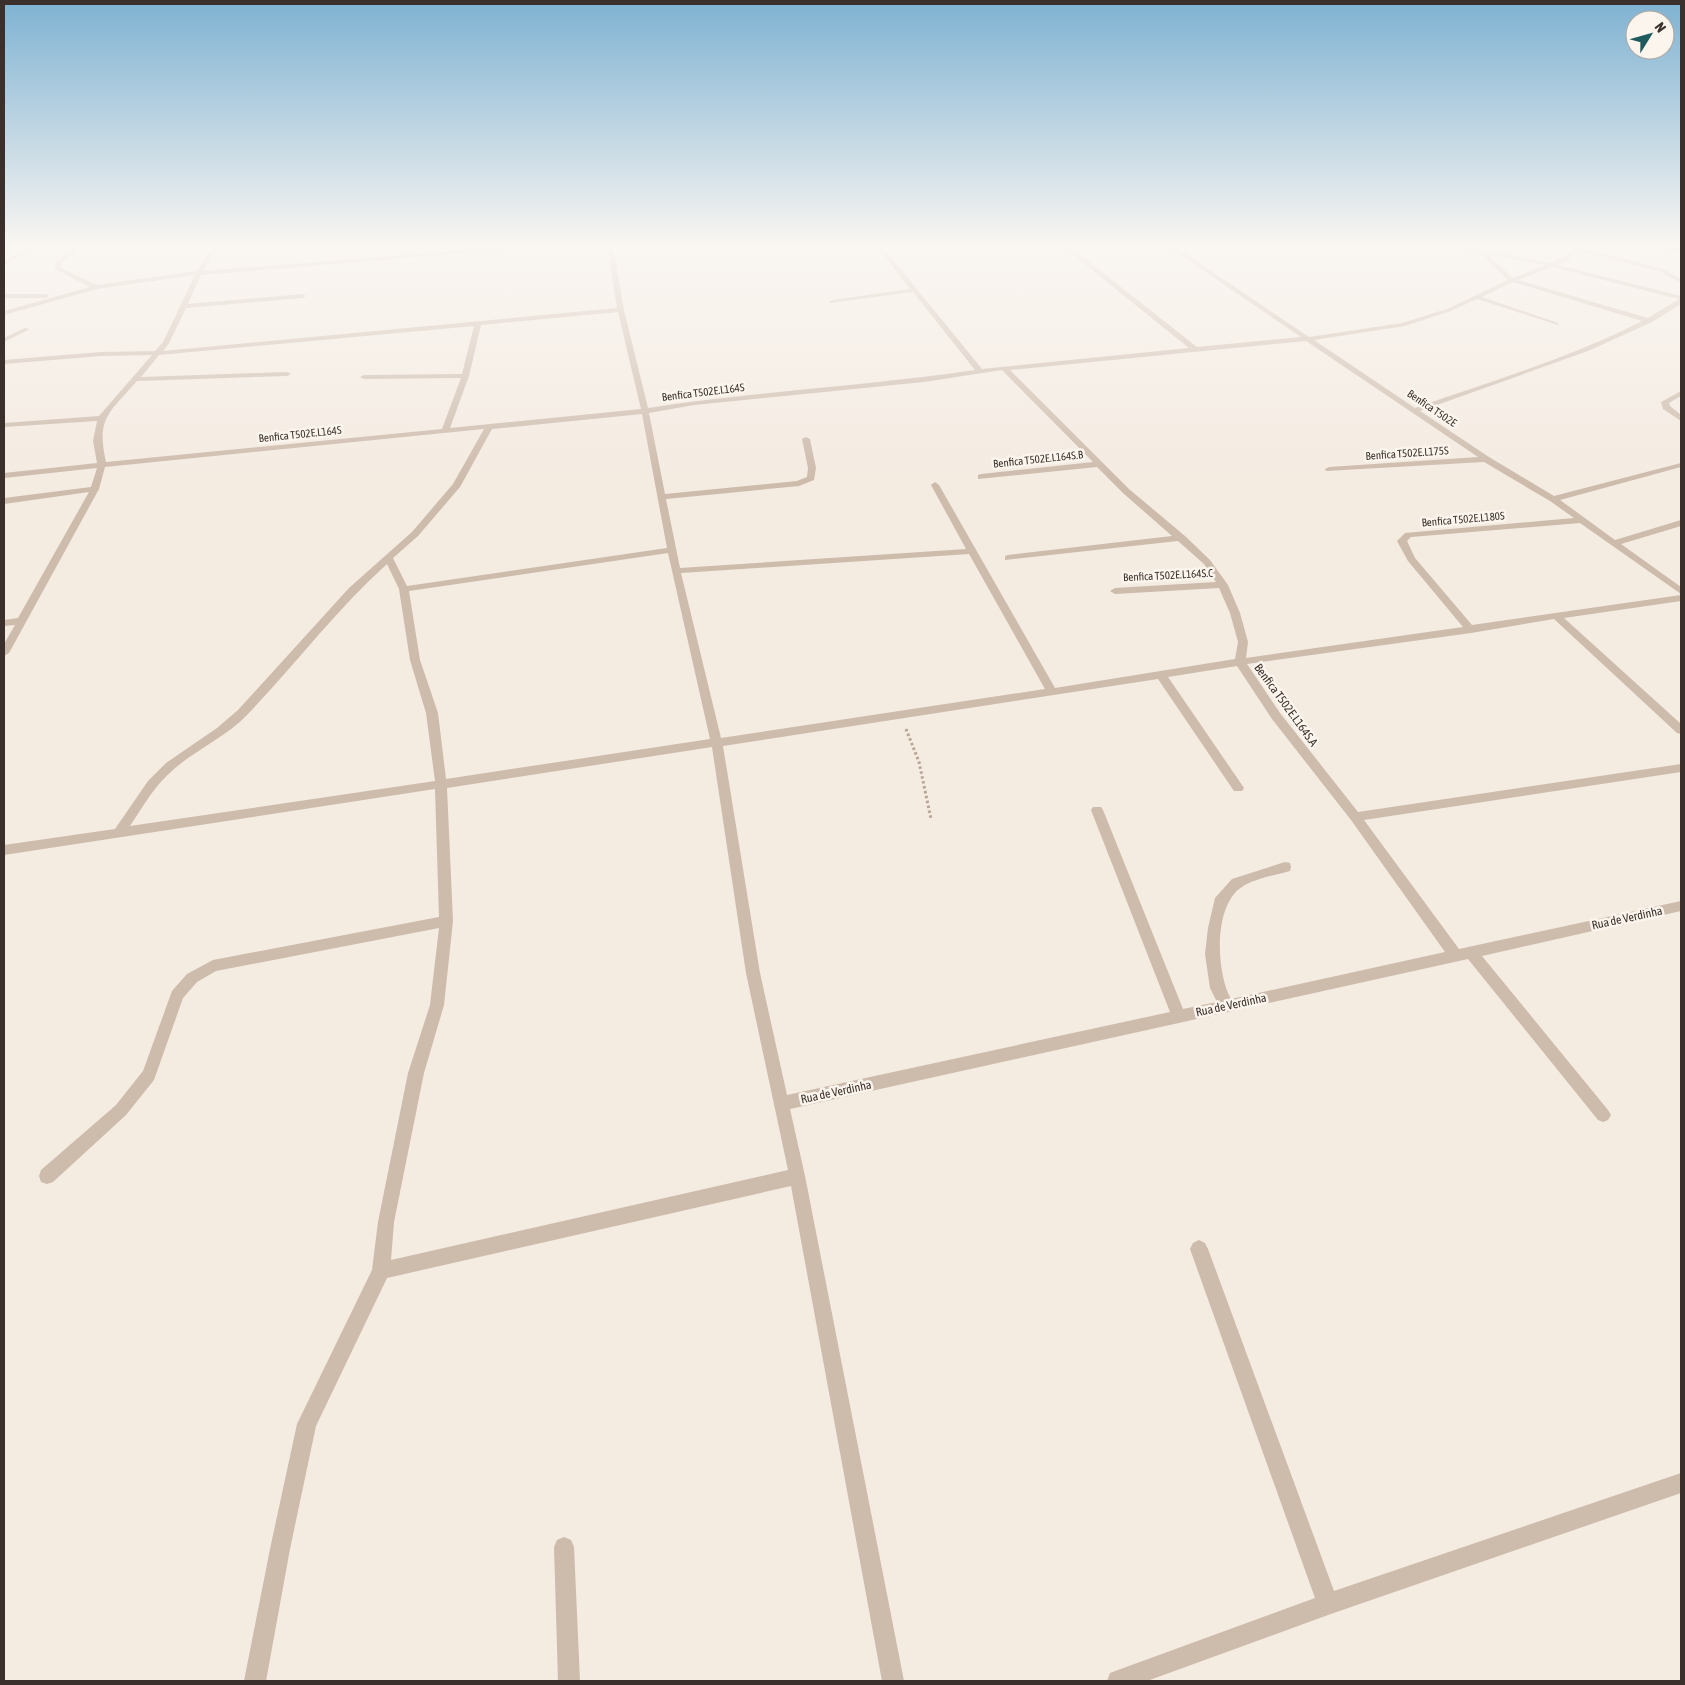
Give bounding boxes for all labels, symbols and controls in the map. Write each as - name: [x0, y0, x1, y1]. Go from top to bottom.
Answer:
- north arrow: [1625, 10, 1675, 60]
- text: N: [1652, 19, 1669, 35]
- street label: Benfica T502E.L164S: [661, 381, 745, 403]
- street label: Benfica T502E: [1405, 387, 1459, 429]
- street label: Benfica T502E.L164S: [258, 424, 342, 444]
- street label: Benfica T502E.L175S: [1365, 444, 1449, 462]
- street label: Benfica T502E.L164S.B: [992, 448, 1084, 470]
- street label: Benfica T502E.L180S: [1421, 509, 1505, 529]
- street label: Benfica T502E.L164S.C: [1123, 567, 1213, 583]
- street label: Benfica T502E.L164S.A: [1251, 661, 1321, 749]
- street label: Rua de Verdinha: [1590, 904, 1664, 932]
- street label: Rua de Verdinha: [1194, 991, 1268, 1019]
- street label: Rua de Verdinha: [799, 1078, 873, 1106]

